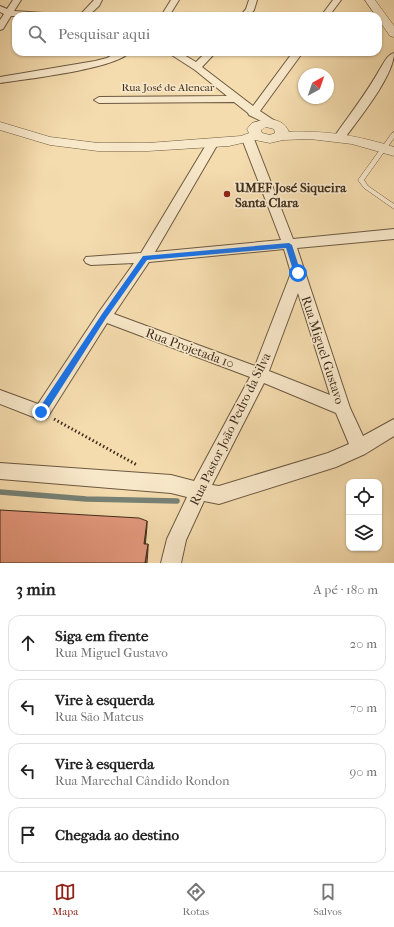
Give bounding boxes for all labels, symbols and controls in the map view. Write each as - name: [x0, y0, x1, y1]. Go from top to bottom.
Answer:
- search box: [12, 12, 382, 56]
- icon: search: [26, 23, 48, 45]
- text: Pesquisar aqui: [58, 25, 150, 43]
- north arrow: [298, 68, 334, 104]
- street label: Rua José de Alencar: [121, 81, 215, 94]
- place label: UMEF José Siqueira Santa Clara: [234, 180, 347, 210]
- marker: UMEF José Siqueira Santa Clara: [222, 189, 232, 199]
- route start: [289, 264, 307, 282]
- street label: Rua Miguel Gustavo: [298, 294, 348, 406]
- street label: Rua Projetada 10: [144, 325, 236, 371]
- street label: Rua Pastor João Pedro da Silva: [186, 349, 274, 508]
- route end: [32, 403, 50, 421]
- map controls: [346, 479, 382, 551]
- button: locate: [346, 479, 382, 515]
- button: layers: [346, 515, 382, 551]
- text: 3 min: [16, 579, 56, 599]
- text: A pé · 180 m: [313, 582, 378, 597]
- text: Siga em frente: [55, 627, 148, 645]
- icon: ahead: [17, 632, 39, 654]
- text: 20 m: [350, 636, 377, 651]
- text: Rua Miguel Gustavo: [55, 645, 168, 660]
- text: Vire à esquerda: [55, 691, 154, 709]
- icon: left: [17, 696, 39, 718]
- text: 70 m: [350, 700, 377, 715]
- text: Rua São Mateus: [55, 709, 144, 724]
- text: Vire à esquerda: [55, 755, 154, 773]
- icon: left: [17, 760, 39, 782]
- text: 90 m: [349, 764, 377, 779]
- text: Rua Marechal Cândido Rondon: [55, 773, 229, 788]
- icon: arrive: [17, 824, 39, 846]
- text: Chegada ao destino: [55, 826, 179, 844]
- tab: Mapa: [52, 881, 78, 918]
- tab: Rotas: [183, 881, 209, 918]
- tab: Salvos: [313, 881, 342, 918]

